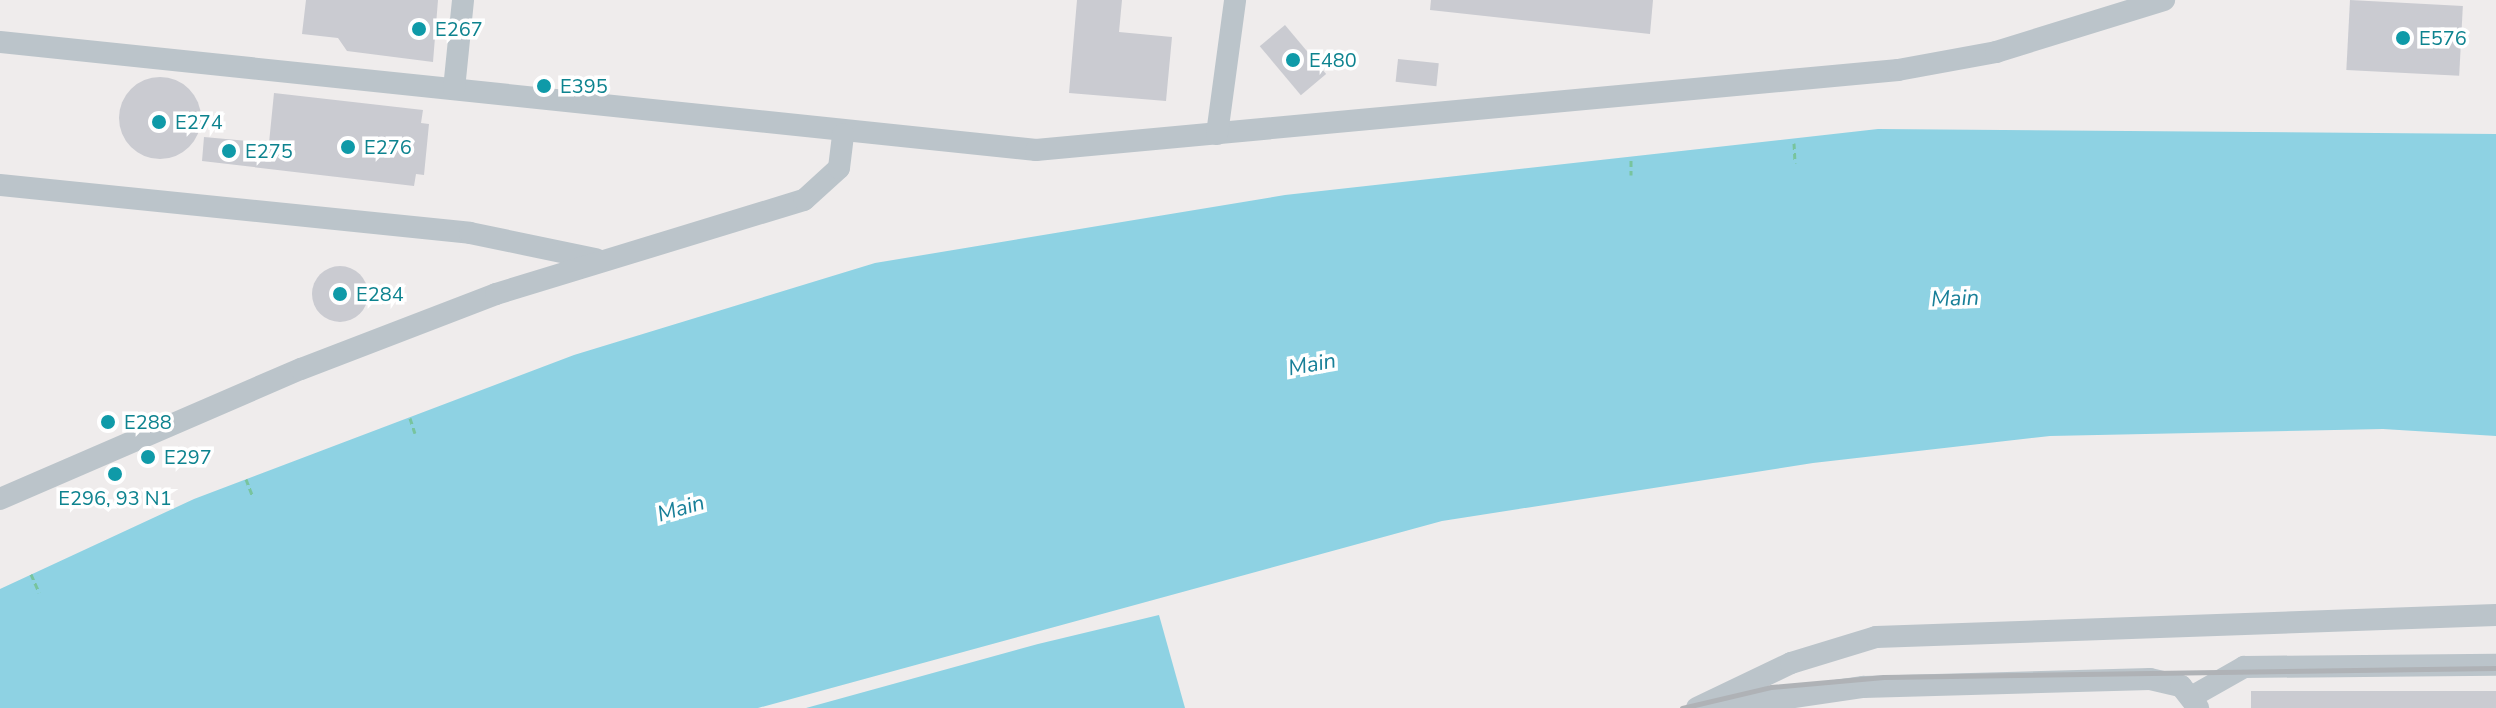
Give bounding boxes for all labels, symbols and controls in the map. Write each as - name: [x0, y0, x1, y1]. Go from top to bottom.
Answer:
- place label: E267: [435, 17, 483, 41]
- marker: E267: [410, 20, 428, 38]
- place label: E576: [2419, 26, 2467, 50]
- marker: E576: [2394, 29, 2412, 47]
- place label: E480: [1309, 48, 1357, 72]
- marker: E480: [1284, 51, 1302, 69]
- place label: E395: [560, 74, 608, 98]
- marker: E395: [535, 77, 553, 95]
- place label: E274: [175, 110, 223, 134]
- marker: E274: [150, 113, 168, 131]
- place label: E276: [364, 135, 412, 159]
- marker: E276: [339, 138, 357, 156]
- place label: E275: [245, 139, 293, 163]
- marker: E275: [220, 142, 238, 160]
- place label: E284: [356, 282, 404, 306]
- marker: E284: [331, 285, 349, 303]
- water label: Main: [1931, 285, 1979, 313]
- water label: Main: [1286, 348, 1338, 382]
- place label: E288: [124, 410, 172, 434]
- marker: E288: [99, 413, 117, 431]
- place label: E297: [164, 445, 212, 469]
- marker: E297: [139, 448, 157, 466]
- marker: E296, 93 N1: [106, 465, 124, 483]
- place label: E296, 93 N1: [58, 486, 172, 510]
- water label: Main: [654, 490, 708, 528]

